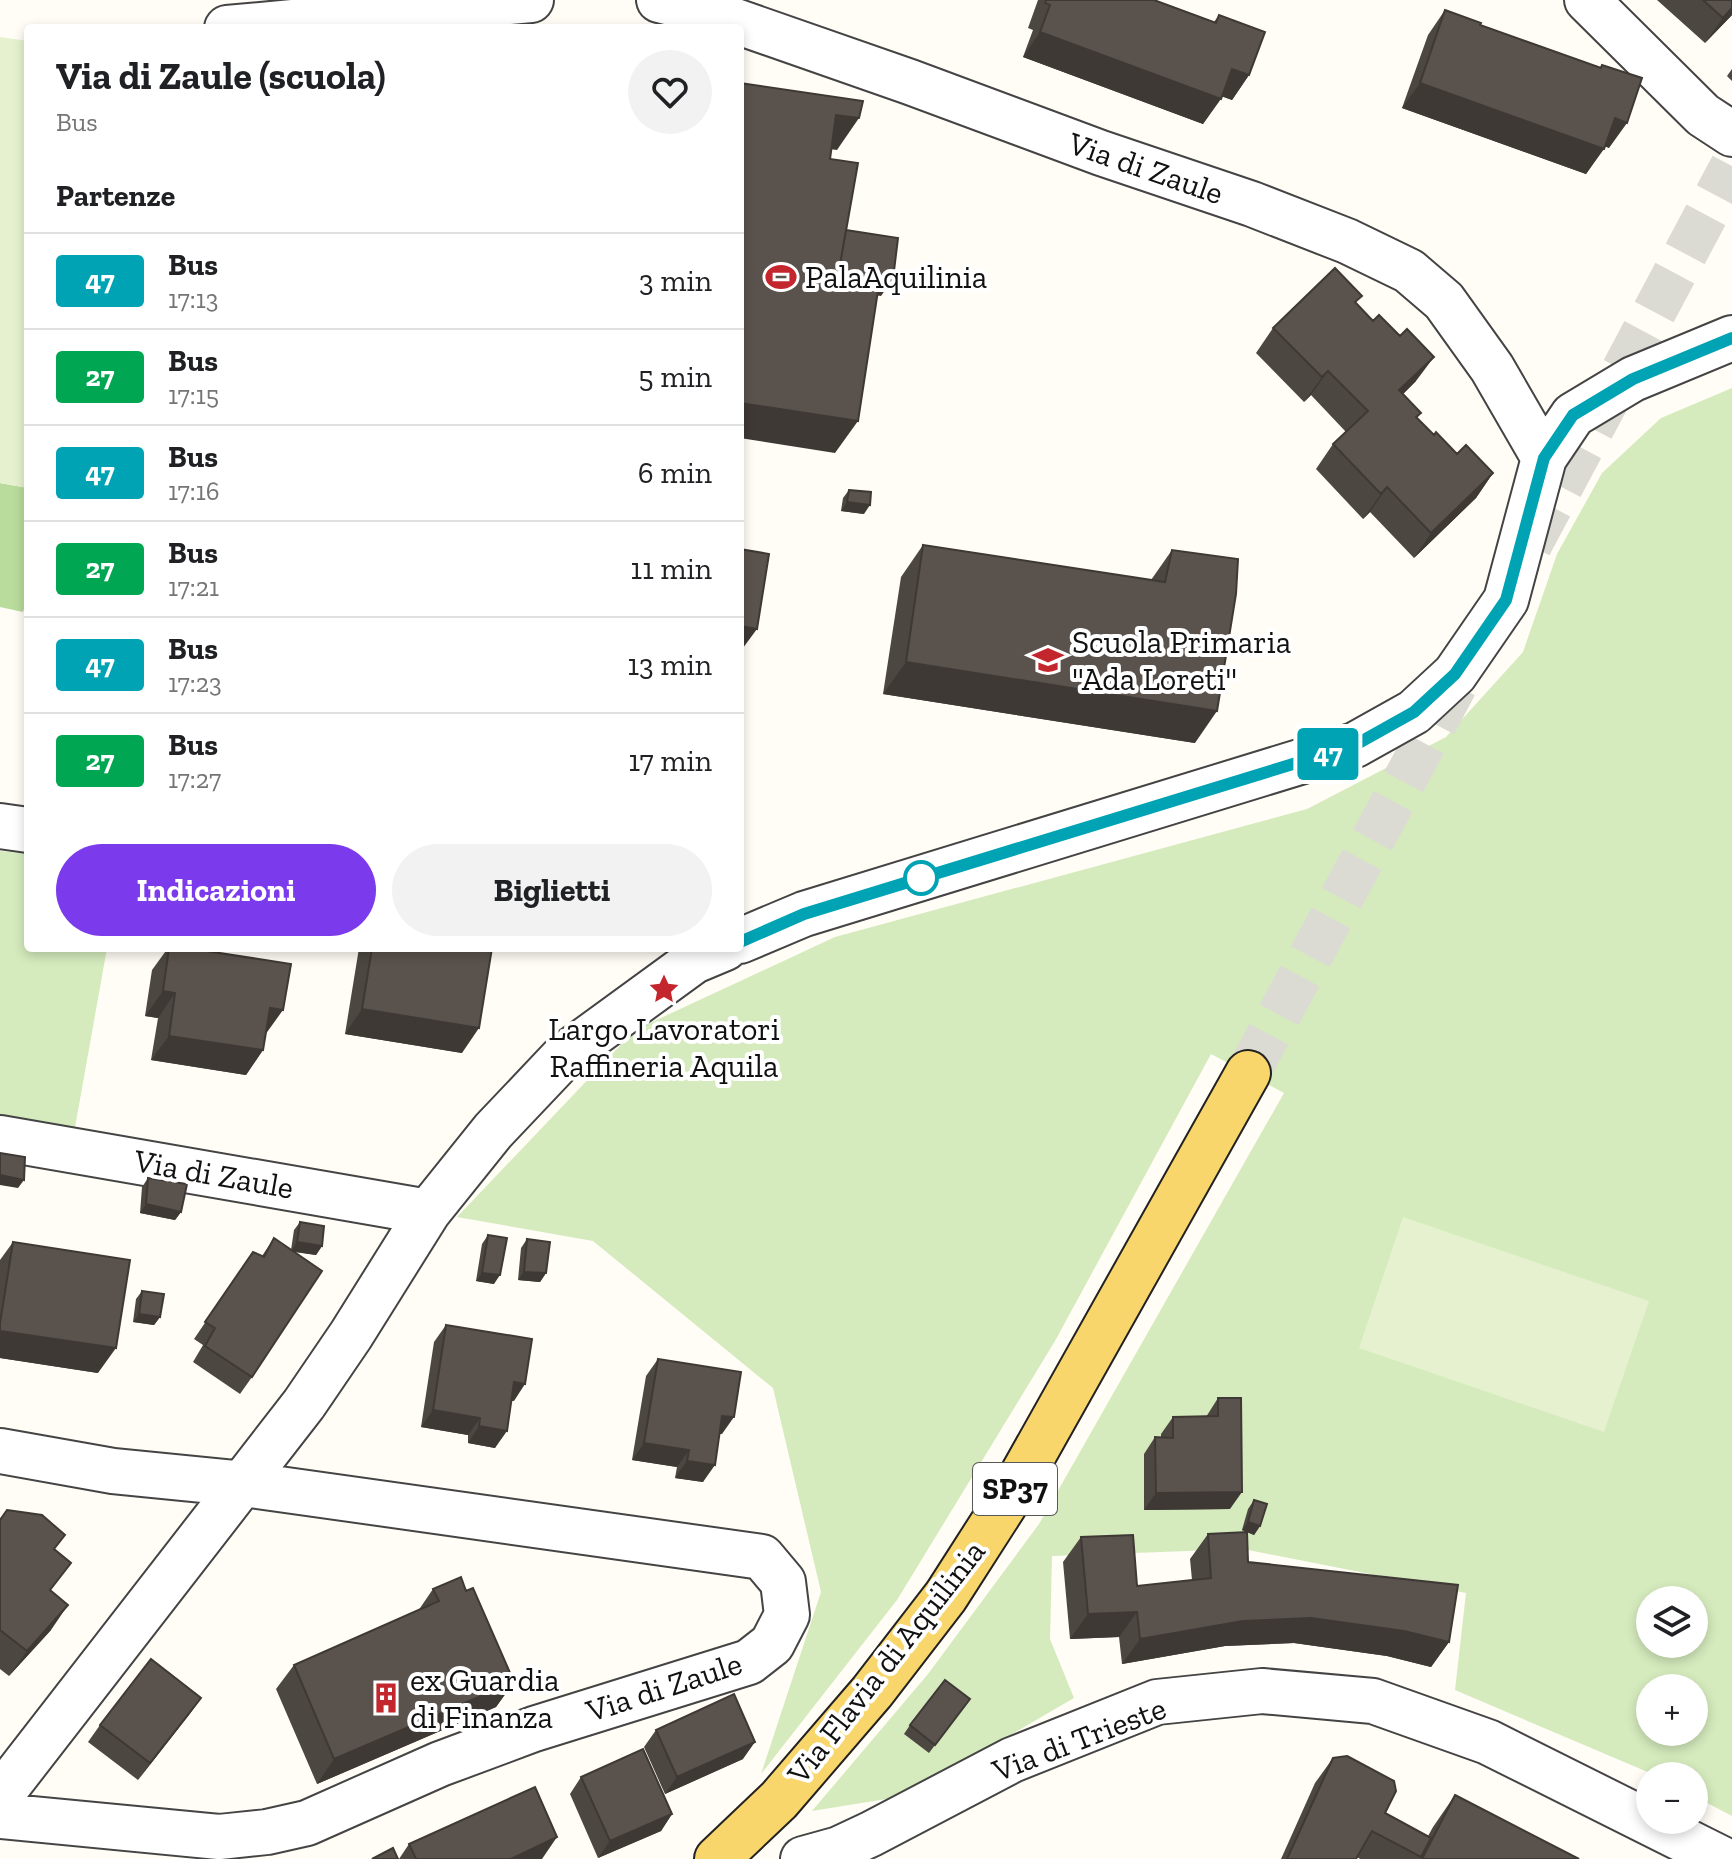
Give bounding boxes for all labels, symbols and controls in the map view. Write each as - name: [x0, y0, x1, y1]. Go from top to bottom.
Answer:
- button: heart: [628, 50, 712, 134]
- text: Via di Zaule (scuola): [56, 53, 386, 99]
- text: Bus: [56, 106, 98, 138]
- street label: Via di Zaule: [1063, 124, 1228, 212]
- text: Partenze: [56, 178, 175, 214]
- text: Bus: [168, 247, 218, 283]
- place label: PalaAquilinia: [805, 258, 987, 296]
- sports icon: PalaAquilinia: [764, 260, 798, 294]
- text: 3 min: [639, 263, 712, 299]
- text: 47: [85, 264, 115, 297]
- text: 17:13: [168, 283, 218, 315]
- text: Bus: [168, 343, 218, 379]
- text: 5 min: [638, 359, 712, 395]
- text: 27: [86, 360, 114, 393]
- text: 17:15: [168, 379, 219, 411]
- text: Bus: [168, 439, 218, 475]
- text: 6 min: [638, 455, 712, 491]
- text: 47: [85, 456, 115, 489]
- text: 17:16: [168, 475, 219, 507]
- text: Bus: [168, 535, 218, 571]
- text: 11 min: [631, 551, 712, 587]
- text: 27: [86, 552, 114, 585]
- text: 17:21: [168, 571, 219, 603]
- place label: Scuola Primaria "Ada Loreti": [1072, 623, 1291, 698]
- text: Bus: [168, 631, 218, 667]
- school or university icon: Scuola Primaria "Ada Loreti": [1031, 643, 1065, 677]
- text: 13 min: [627, 647, 712, 683]
- text: 47: [85, 648, 115, 681]
- text: 17:23: [168, 667, 222, 699]
- text: Bus: [168, 727, 218, 763]
- line badge: 47: [1292, 728, 1364, 780]
- text: 47: [1313, 737, 1343, 770]
- text: 17 min: [629, 743, 712, 779]
- text: 27: [86, 744, 114, 777]
- text: 17:27: [168, 763, 221, 795]
- button: Indicazioni: [56, 844, 376, 936]
- button: Biglietti: [392, 844, 712, 936]
- unlabelled marker: [904, 861, 938, 895]
- place icon: Largo Lavoratori Raffineria Aquila: [647, 972, 681, 1006]
- place label: Largo Lavoratori Raffineria Aquila: [548, 1010, 780, 1085]
- street label: Via di Zaule: [130, 1141, 297, 1207]
- road number: SP37: [973, 1463, 1057, 1515]
- street label: Via Flavia di Aquilinia: [779, 1533, 993, 1792]
- map controls: [1636, 1586, 1708, 1834]
- button: layers: [1636, 1586, 1708, 1658]
- street label: Via di Zaule: [581, 1644, 746, 1730]
- place label: ex Guardia di Finanza: [410, 1661, 559, 1736]
- button: +: [1636, 1674, 1708, 1746]
- building icon: ex Guardia di Finanza: [369, 1681, 403, 1715]
- street label: Via di Trieste: [986, 1689, 1171, 1790]
- button: −: [1636, 1762, 1708, 1834]

